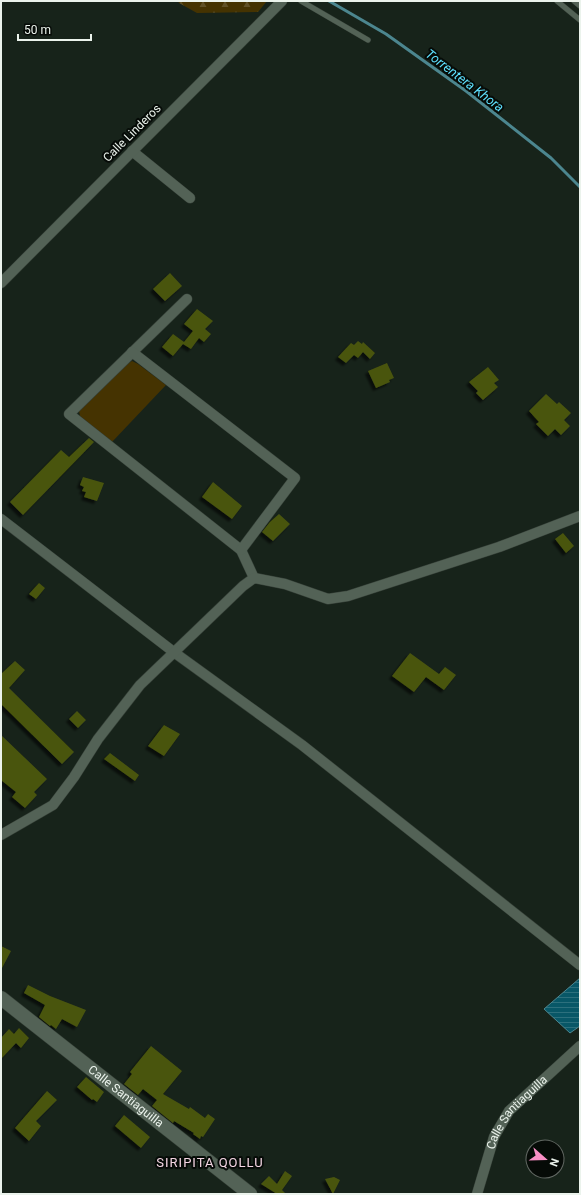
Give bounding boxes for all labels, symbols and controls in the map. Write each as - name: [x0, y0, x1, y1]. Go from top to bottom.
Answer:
- scale bar: [18, 16, 91, 42]
- text: 50 m: [24, 23, 51, 37]
- water label: Torrentera Khora: [423, 46, 507, 115]
- street label: Calle Linderos: [100, 101, 164, 165]
- street label: Calle Santiaguilla: [85, 1062, 166, 1130]
- street label: Calle Santiaguilla: [484, 1072, 550, 1151]
- north arrow: [525, 1139, 565, 1179]
- district label: SIRIPITA QOLLU: [156, 1155, 264, 1170]
- text: N: [546, 1156, 561, 1168]

